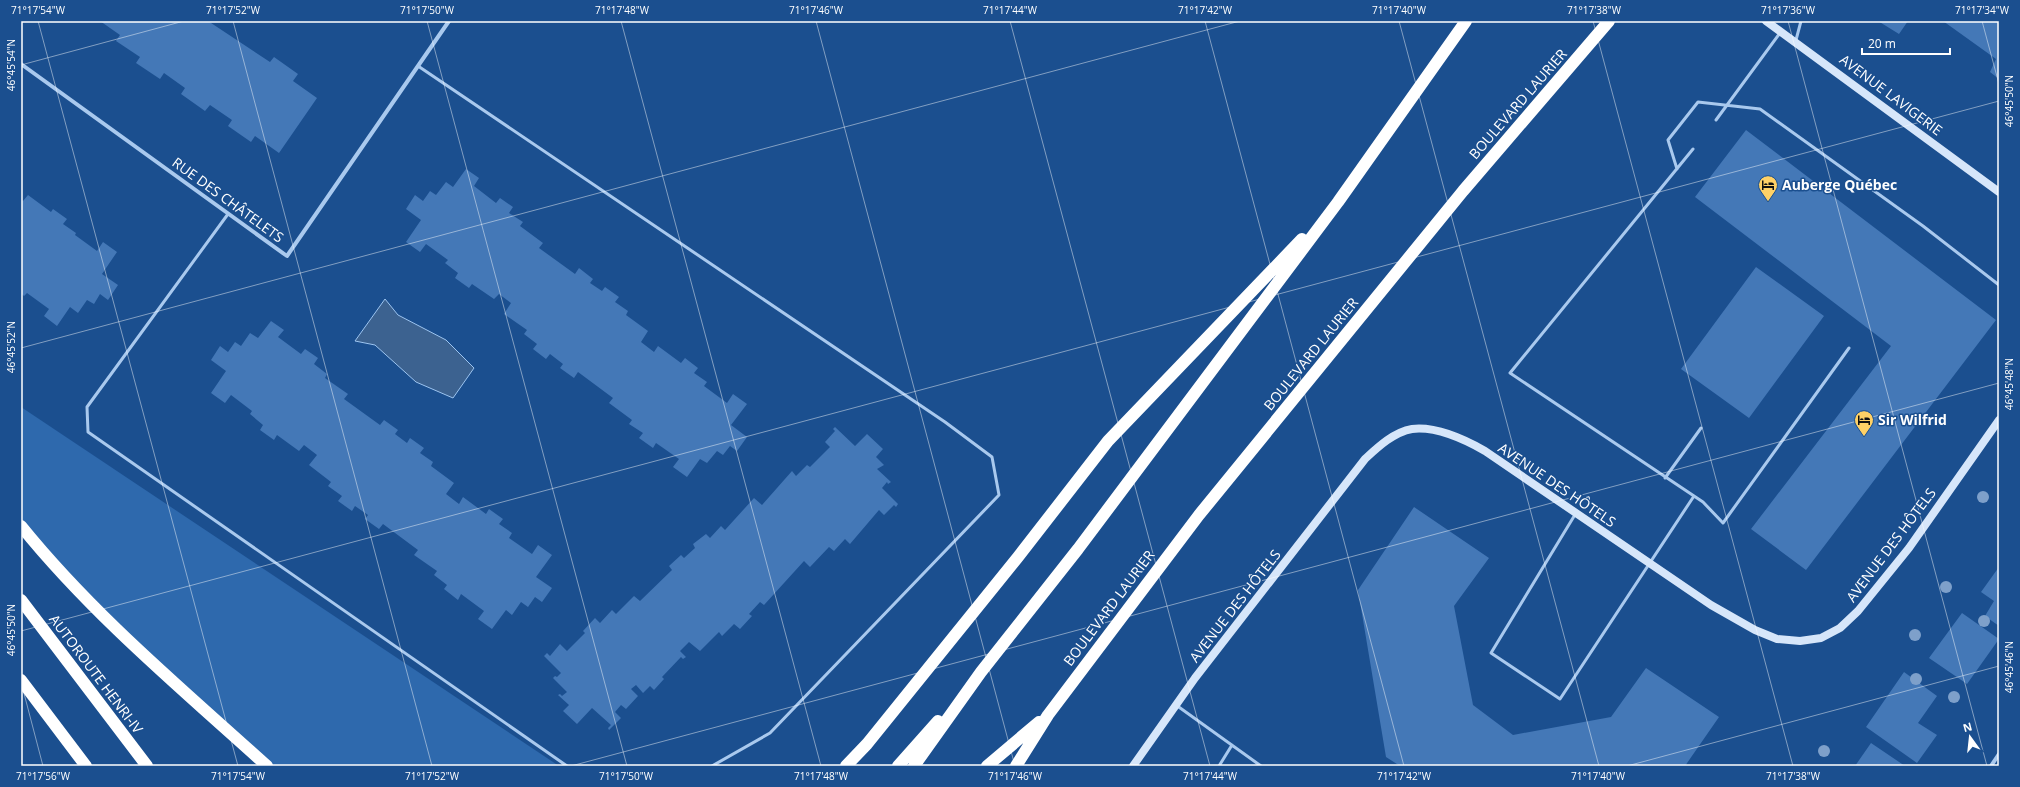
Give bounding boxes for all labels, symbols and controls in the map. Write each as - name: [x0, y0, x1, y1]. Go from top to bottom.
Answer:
- text: 71°17'54"W: [11, 3, 66, 17]
- text: 71°17'52"W: [206, 3, 261, 17]
- text: 71°17'50"W: [400, 3, 455, 17]
- text: 71°17'48"W: [595, 3, 650, 17]
- text: 71°17'46"W: [789, 3, 844, 17]
- text: 71°17'44"W: [983, 3, 1038, 17]
- text: 71°17'42"W: [1178, 3, 1233, 17]
- text: 71°17'40"W: [1372, 3, 1427, 17]
- text: 71°17'38"W: [1567, 3, 1622, 17]
- text: 71°17'36"W: [1761, 3, 1816, 17]
- text: 71°17'34"W: [1955, 3, 2010, 17]
- scale bar: [1862, 30, 1950, 56]
- text: 20 m: [1868, 35, 1896, 52]
- text: 46°45'54"N: [4, 39, 18, 91]
- street label: BOULEVARD LAURIER: [1464, 44, 1571, 163]
- street label: AVENUE LAVIGERIE: [1836, 50, 1946, 139]
- text: 46°45'50"N: [2002, 75, 2016, 127]
- street label: RUE DES CHÂTELETS: [169, 153, 288, 247]
- hotel icon: Auberge Québec: [1757, 174, 1779, 202]
- place label: Auberge Québec: [1782, 175, 1897, 194]
- street label: BOULEVARD LAURIER: [1259, 293, 1362, 414]
- text: 46°45'52"N: [4, 321, 18, 373]
- text: 46°45'48"N: [2002, 358, 2016, 410]
- hotel icon: Sir Wilfrid: [1853, 409, 1875, 437]
- place label: Sir Wilfrid: [1878, 410, 1947, 429]
- street label: AVENUE DES HÔTELS: [1495, 438, 1620, 531]
- street label: AVENUE DES HÔTELS: [1841, 484, 1940, 606]
- street label: AVENUE DES HÔTELS: [1185, 545, 1285, 666]
- street label: BOULEVARD LAURIER: [1059, 546, 1159, 669]
- text: 46°45'50"N: [4, 604, 18, 656]
- street label: AUTOROUTE HENRI-IV: [45, 610, 148, 738]
- text: 46°45'46"N: [2002, 641, 2016, 693]
- north arrow: [1950, 717, 1990, 757]
- text: N: [1961, 718, 1974, 735]
- text: 71°17'56"W: [16, 769, 71, 783]
- text: 71°17'54"W: [211, 769, 266, 783]
- text: 71°17'52"W: [405, 769, 460, 783]
- text: 71°17'50"W: [599, 769, 654, 783]
- text: 71°17'48"W: [794, 769, 849, 783]
- text: 71°17'46"W: [988, 769, 1043, 783]
- text: 71°17'44"W: [1183, 769, 1238, 783]
- text: 71°17'42"W: [1377, 769, 1432, 783]
- text: 71°17'40"W: [1571, 769, 1626, 783]
- text: 71°17'38"W: [1766, 769, 1821, 783]

